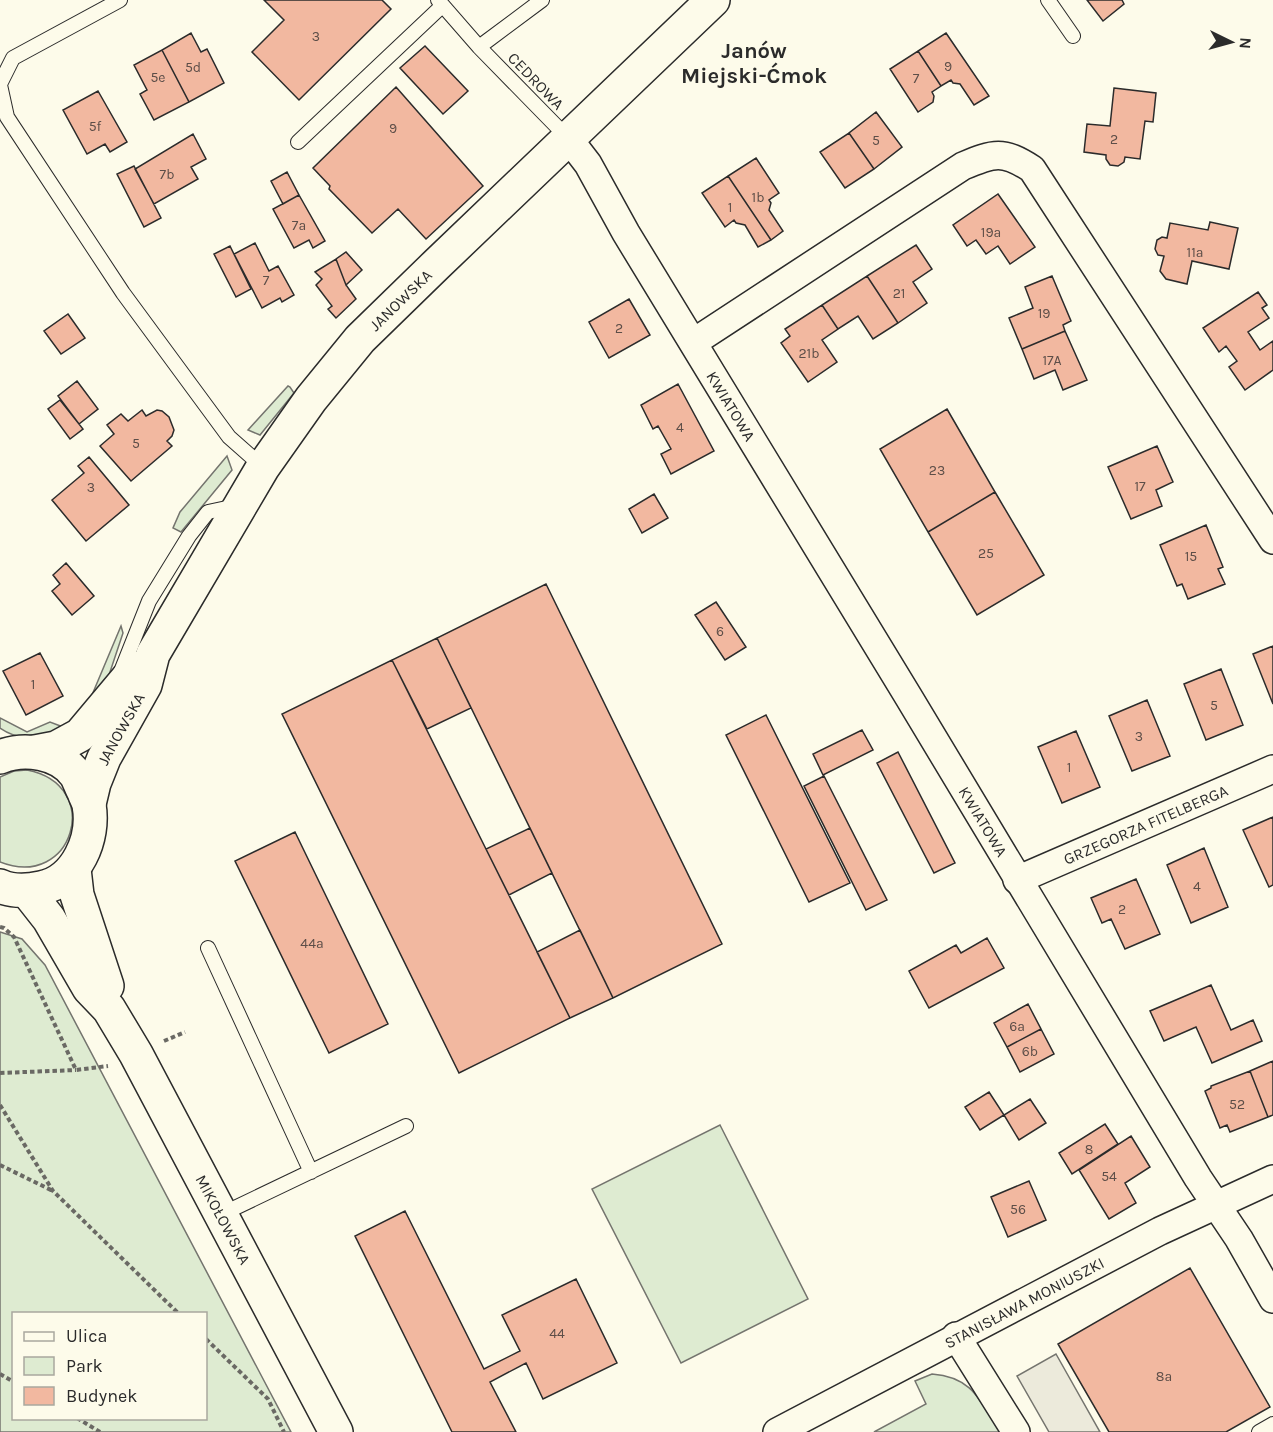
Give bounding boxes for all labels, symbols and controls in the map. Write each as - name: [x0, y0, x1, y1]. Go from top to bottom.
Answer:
- north arrow: [1201, 12, 1261, 72]
- house number: 3: [312, 28, 320, 45]
- text: N: [1235, 37, 1255, 50]
- district label: Janów Miejski-Ćmok: [681, 38, 827, 89]
- street label: CEDROWA: [504, 48, 568, 114]
- house number: 9: [944, 58, 952, 75]
- house number: 5d: [185, 59, 201, 76]
- house number: 5e: [150, 69, 166, 86]
- house number: 7: [913, 70, 920, 87]
- house number: 5f: [89, 118, 102, 135]
- house number: 9: [389, 120, 397, 137]
- house number: 2: [1110, 131, 1118, 148]
- house number: 5: [872, 132, 880, 149]
- house number: 7b: [160, 166, 174, 183]
- house number: 1b: [752, 189, 764, 206]
- house number: 1: [728, 199, 732, 216]
- house number: 7a: [292, 217, 306, 234]
- house number: 19a: [981, 224, 1001, 241]
- house number: 11a: [1187, 244, 1203, 261]
- street label: JANOWSKA: [365, 265, 435, 335]
- house number: 7: [263, 272, 270, 289]
- house number: 21: [893, 285, 905, 302]
- house number: 19: [1038, 305, 1050, 322]
- house number: 2: [615, 320, 623, 337]
- house number: 21b: [798, 345, 820, 362]
- house number: 17A: [1042, 352, 1062, 369]
- street label: KWIATOWA: [703, 367, 760, 444]
- house number: 4: [676, 419, 684, 436]
- house number: 5: [132, 435, 140, 452]
- house number: 23: [929, 462, 945, 479]
- house number: 17: [1134, 478, 1146, 495]
- house number: 3: [87, 479, 95, 496]
- house number: 25: [978, 545, 994, 562]
- house number: 15: [1185, 548, 1197, 565]
- house number: 6: [716, 623, 724, 640]
- house number: 1: [31, 676, 35, 693]
- street label: JANOWSKA: [93, 689, 148, 768]
- house number: 5: [1210, 697, 1218, 714]
- house number: 3: [1135, 728, 1143, 745]
- house number: 1: [1067, 759, 1071, 776]
- street label: GRZEGORZA FITELBERGA: [1060, 780, 1231, 868]
- street label: KWIATOWA: [955, 783, 1012, 860]
- house number: 4: [1193, 878, 1201, 895]
- house number: 2: [1118, 901, 1126, 918]
- house number: 44a: [300, 935, 324, 952]
- house number: 6a: [1009, 1018, 1025, 1035]
- house number: 6b: [1022, 1043, 1038, 1060]
- house number: 52: [1229, 1096, 1245, 1113]
- house number: 8: [1085, 1141, 1093, 1158]
- house number: 54: [1101, 1168, 1117, 1185]
- street label: MIKOŁOWSKA: [192, 1171, 255, 1268]
- house number: 56: [1010, 1201, 1026, 1218]
- street label: STANISŁAWA MONIUSZKI: [941, 1253, 1107, 1352]
- legend: [12, 1312, 207, 1420]
- text: Ulica: [66, 1325, 107, 1347]
- house number: 44: [549, 1325, 565, 1342]
- text: Park: [66, 1355, 103, 1377]
- house number: 8a: [1156, 1368, 1172, 1385]
- text: Budynek: [66, 1385, 137, 1407]

